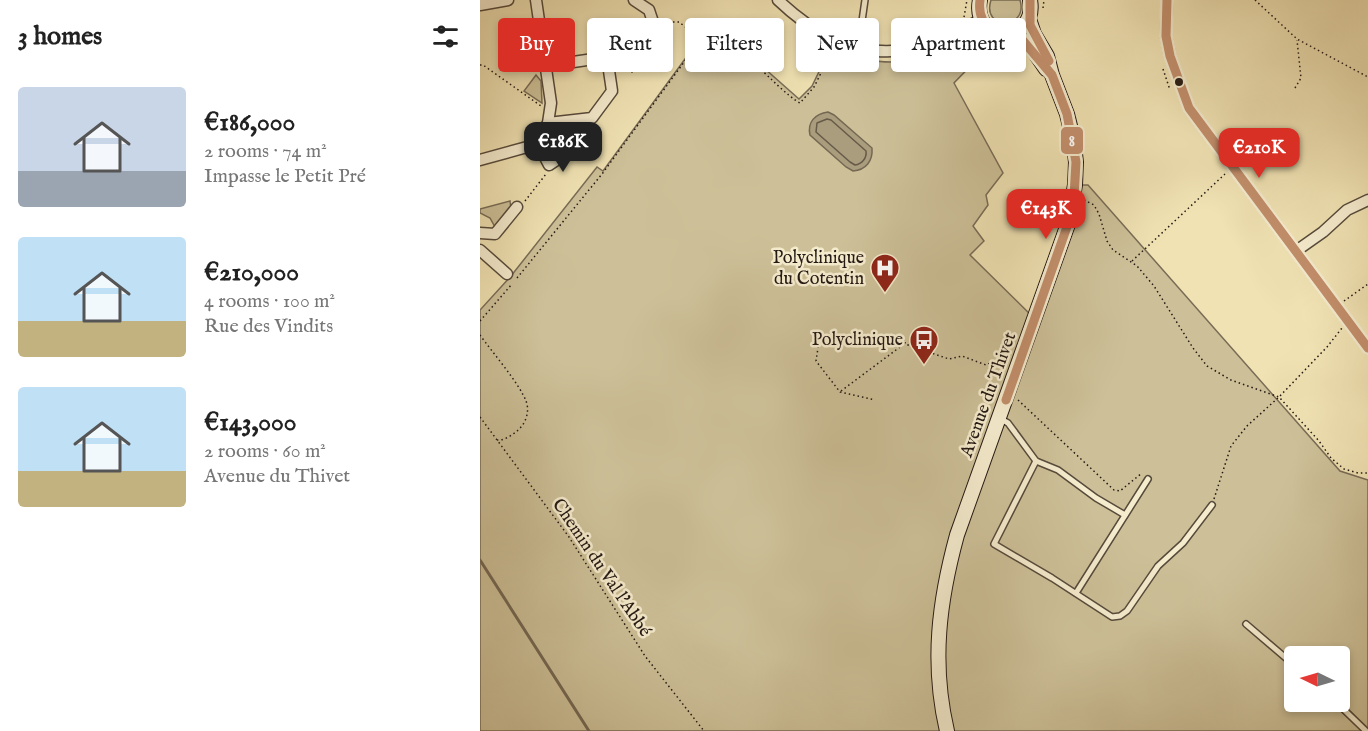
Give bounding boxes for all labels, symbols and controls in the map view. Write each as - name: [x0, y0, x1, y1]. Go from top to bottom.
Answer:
- chip: Buy: [498, 18, 575, 72]
- chip: Rent: [587, 18, 673, 72]
- chip: Filters: [685, 18, 784, 72]
- chip: New: [796, 18, 879, 72]
- chip: Apartment: [891, 18, 1026, 72]
- text: 3 homes: [18, 20, 102, 53]
- icon: filters: [429, 20, 462, 53]
- unlabelled marker: [1173, 76, 1185, 88]
- text: €186,000: [204, 106, 295, 139]
- icon: home: [66, 111, 138, 183]
- pin: €186K: [521, 122, 605, 173]
- line badge: 8: [1060, 126, 1084, 155]
- pin: €210K: [1217, 128, 1301, 179]
- text: €186K: [538, 129, 588, 154]
- text: 8: [1069, 132, 1075, 152]
- text: €210K: [1233, 135, 1285, 160]
- text: 2 rooms · 74 m²: [204, 139, 327, 164]
- text: Impasse le Petit Pré: [204, 164, 366, 189]
- pin: €143K: [1004, 189, 1088, 240]
- text: €143K: [1021, 196, 1071, 221]
- place label: Polyclinique du Cotentin: [773, 247, 864, 291]
- hospital icon: Polyclinique du Cotentin: [869, 252, 901, 294]
- text: €210,000: [204, 256, 299, 289]
- icon: home: [66, 261, 138, 333]
- text: 4 rooms · 100 m²: [204, 289, 335, 314]
- text: Rue des Vindits: [204, 314, 333, 339]
- bus stop icon: Polyclinique: [908, 324, 940, 366]
- place label: Polyclinique: [812, 329, 903, 352]
- street label: Avenue du Thivet: [955, 329, 1022, 462]
- text: €143,000: [204, 406, 297, 439]
- icon: home: [66, 411, 138, 483]
- text: 2 rooms · 60 m²: [204, 439, 326, 464]
- text: Avenue du Thivet: [204, 464, 350, 489]
- street label: Chemin du Val l'Abbé: [546, 494, 656, 642]
- north arrow: [1284, 646, 1350, 712]
- map controls: [1284, 646, 1350, 712]

